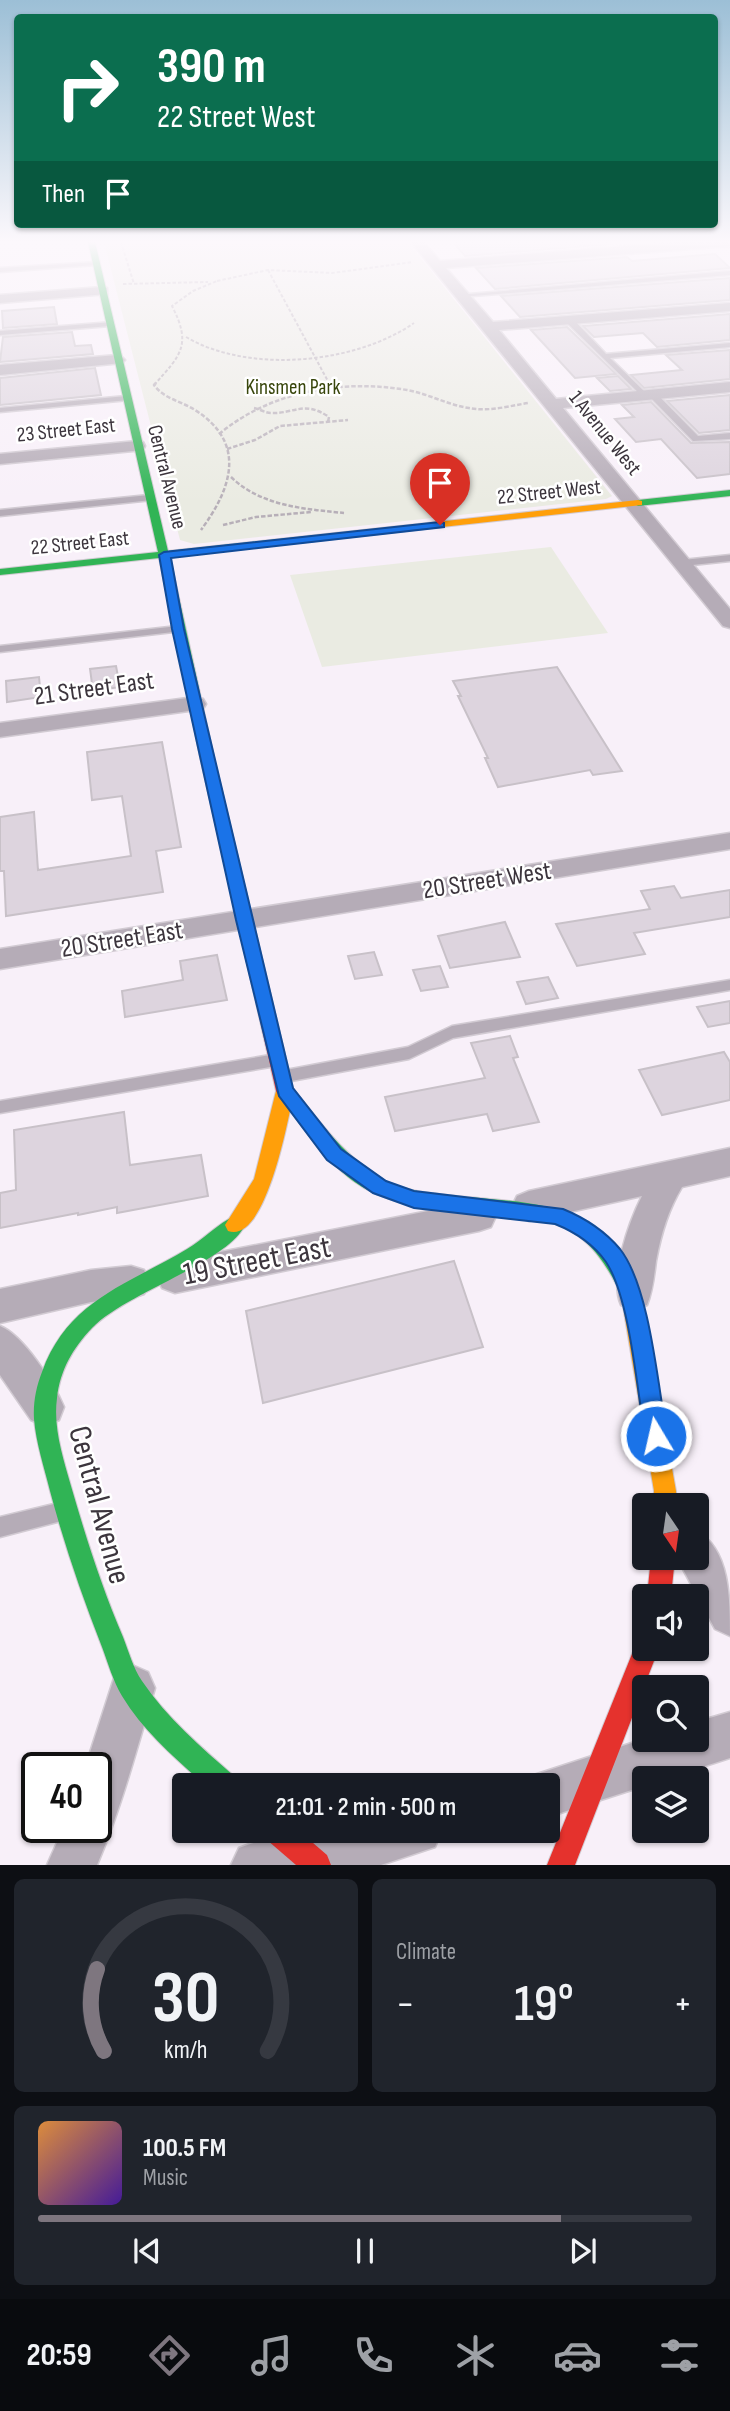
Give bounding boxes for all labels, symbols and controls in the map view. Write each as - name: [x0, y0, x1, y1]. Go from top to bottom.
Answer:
- text: 390 m: [157, 38, 266, 97]
- icon: right: [42, 42, 133, 133]
- text: 22 Street West: [157, 98, 316, 137]
- icon: arrive: [99, 175, 137, 213]
- text: Then: [42, 179, 85, 210]
- park label: Kinsmen Park: [246, 375, 340, 400]
- street label: 1 Avenue West: [563, 386, 647, 480]
- street label: 23 Street East: [16, 412, 116, 448]
- street label: Central Avenue: [142, 422, 192, 532]
- pin: [410, 453, 470, 525]
- icon: arrive: [421, 464, 459, 502]
- street label: 22 Street West: [496, 474, 602, 510]
- street label: 22 Street East: [30, 525, 130, 561]
- street label: 21 Street East: [32, 665, 156, 713]
- street label: 20 Street West: [421, 856, 554, 906]
- street label: 20 Street East: [59, 915, 185, 965]
- street label: 19 Street East: [180, 1228, 334, 1294]
- position arrow: [619, 1399, 693, 1473]
- street label: Central Avenue: [59, 1422, 139, 1588]
- north arrow: [632, 1493, 709, 1570]
- map controls: [632, 1493, 709, 1843]
- button: sound: [632, 1584, 709, 1661]
- button: search: [632, 1675, 709, 1752]
- speed limit sign: 40: [21, 1752, 112, 1843]
- button: layers: [632, 1766, 709, 1843]
- text: 21:01 · 2 min · 500 m: [276, 1792, 456, 1823]
- text: Climate: [396, 1938, 456, 1966]
- text: 30: [152, 1956, 220, 2044]
- text: 19°: [514, 1973, 574, 2036]
- text: −: [396, 1982, 415, 2027]
- text: +: [673, 1982, 692, 2027]
- text: km/h: [164, 2035, 208, 2066]
- text: 100.5 FM: [143, 2133, 226, 2164]
- text: Music: [143, 2164, 188, 2192]
- icon: previous: [128, 2232, 166, 2270]
- icon: pause: [346, 2232, 384, 2270]
- icon: next: [564, 2232, 602, 2270]
- icon: directions: [145, 2331, 194, 2380]
- icon: music: [247, 2331, 296, 2380]
- icon: phone: [349, 2331, 398, 2380]
- icon: climate: [451, 2331, 500, 2380]
- icon: car: [553, 2331, 602, 2380]
- icon: filters: [655, 2331, 704, 2380]
- text: 20:59: [26, 2336, 92, 2375]

